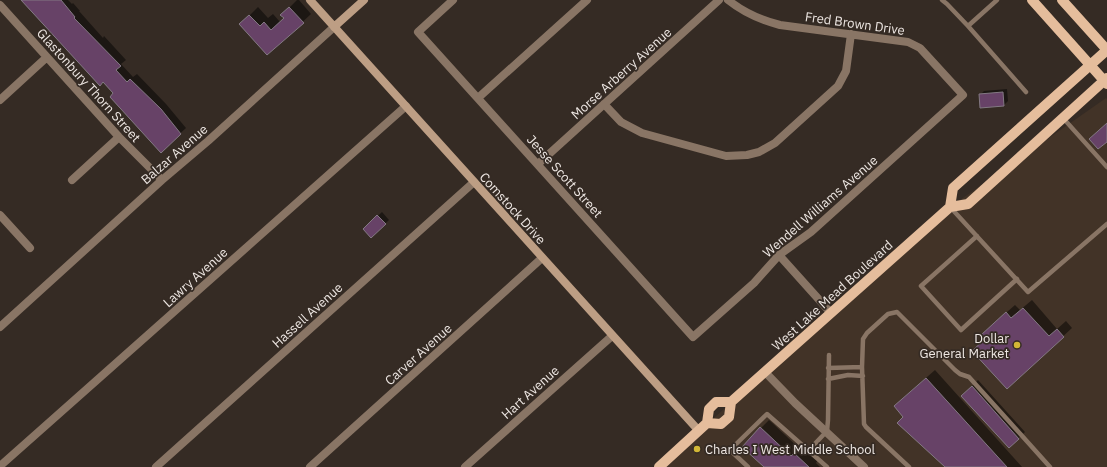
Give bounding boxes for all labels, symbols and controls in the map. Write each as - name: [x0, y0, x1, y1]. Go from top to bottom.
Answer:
- street label: Fred Brown Drive: [804, 8, 906, 39]
- street label: Morse Arberry Avenue: [568, 24, 675, 123]
- street label: Glastonbury Thorn Street: [33, 25, 144, 146]
- street label: Balzar Avenue: [137, 121, 211, 188]
- street label: Jesse Scott Street: [523, 131, 606, 221]
- street label: Wendell Williams Avenue: [759, 152, 881, 261]
- street label: Comstock Drive: [476, 169, 550, 248]
- street label: West Lake Mead Boulevard: [768, 236, 896, 354]
- street label: Lawry Avenue: [159, 244, 231, 311]
- street label: Hassell Avenue: [268, 279, 346, 352]
- street label: Carver Avenue: [381, 320, 455, 389]
- place label: Dollar General Market: [919, 330, 1009, 362]
- marker: Dollar General Market: [1012, 340, 1022, 350]
- street label: Hart Avenue: [498, 362, 563, 423]
- place label: Charles I West Middle School: [705, 441, 876, 458]
- marker: Charles I West Middle School: [692, 444, 702, 454]

